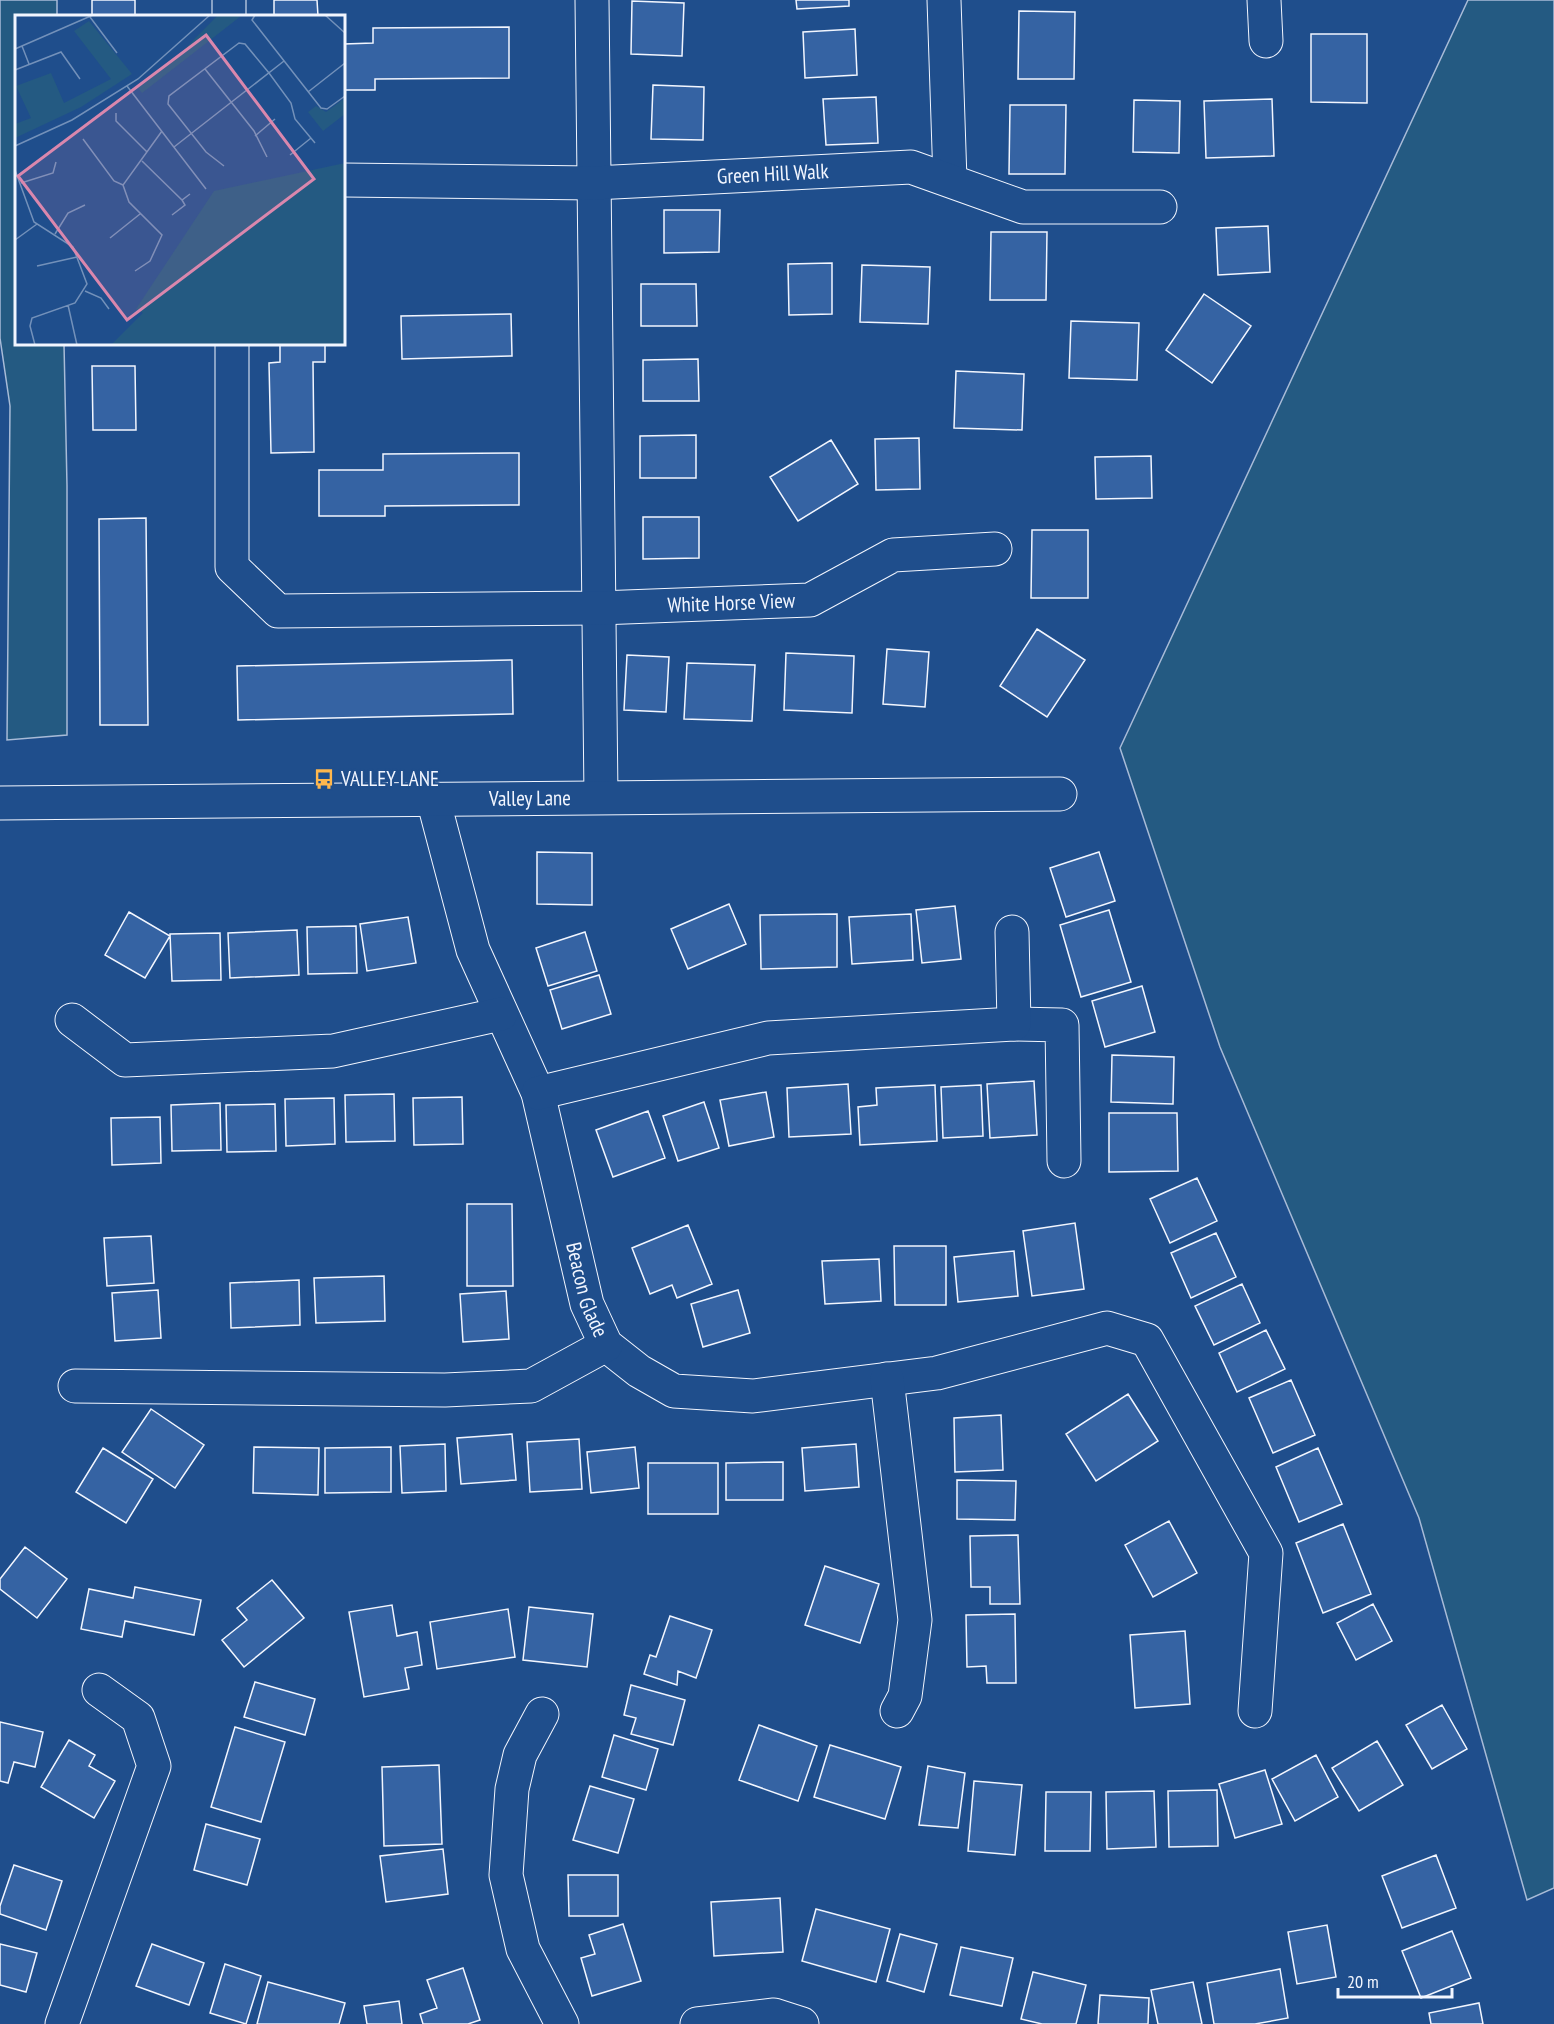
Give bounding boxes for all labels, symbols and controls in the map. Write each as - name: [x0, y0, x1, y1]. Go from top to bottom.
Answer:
- inset map: [15, 15, 345, 345]
- street label: Green Hill Walk: [716, 157, 829, 190]
- street label: White Horse View: [667, 587, 796, 618]
- place label: VALLEY LANE: [340, 765, 439, 792]
- bus stop icon: VALLEY LANE: [312, 767, 336, 791]
- street label: Valley Lane: [488, 784, 571, 812]
- street label: Beacon Glade: [560, 1239, 615, 1341]
- scale bar: [1338, 1961, 1452, 1999]
- text: 20 m: [1347, 1970, 1379, 1993]

